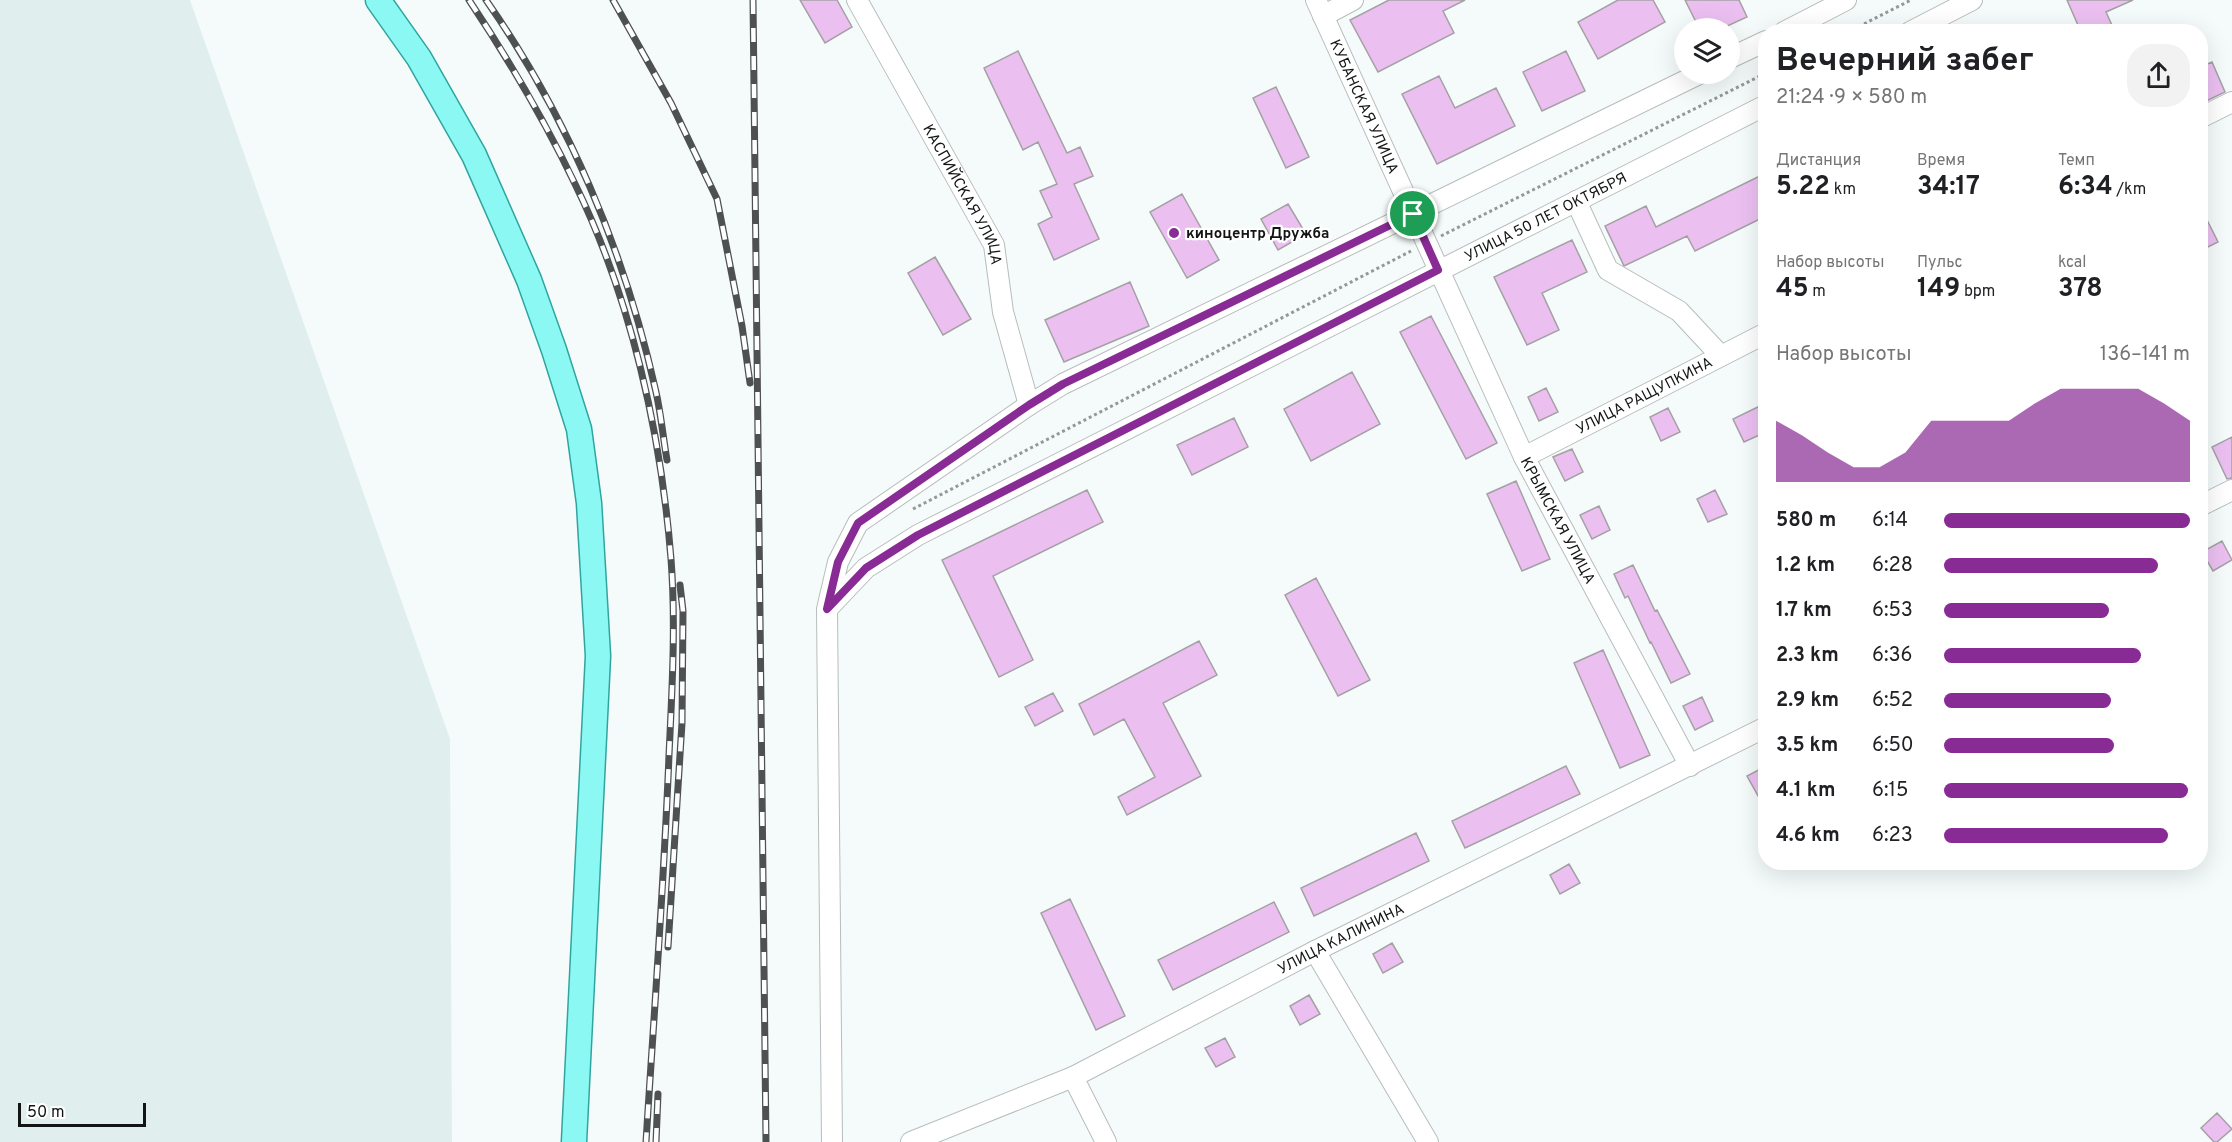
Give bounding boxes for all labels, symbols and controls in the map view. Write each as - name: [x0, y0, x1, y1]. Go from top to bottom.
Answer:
- map controls: [1674, 18, 1740, 84]
- button: layers: [1674, 18, 1740, 84]
- street label: КУБАНСКАЯ УЛИЦА: [1324, 37, 1402, 177]
- text: Вечерний забег: [1776, 41, 2034, 83]
- button: share: [2127, 44, 2190, 107]
- text: 21:24 · 9 × 580 m: [1776, 85, 1927, 111]
- street label: КАСПИЙСКАЯ УЛИЦА: [917, 121, 1005, 266]
- text: Дистанция: [1776, 151, 1861, 171]
- text: Время: [1917, 151, 1965, 171]
- text: Темп: [2058, 151, 2095, 171]
- street label: УЛИЦА 50 ЛЕТ ОКТЯБРЯ: [1462, 169, 1631, 267]
- text: 5.22: [1776, 171, 1830, 204]
- text: 34:17: [1917, 171, 1980, 204]
- text: 6:34: [2058, 171, 2113, 204]
- text: km: [1830, 180, 1856, 200]
- text: /km: [2113, 180, 2146, 200]
- pin: [1387, 188, 1438, 239]
- icon: arrive: [1396, 197, 1429, 230]
- place label: киноцентр Дружба: [1186, 225, 1329, 244]
- marker: киноцентр Дружба: [1167, 226, 1181, 240]
- text: Набор высоты: [1776, 253, 1884, 273]
- text: Пульс: [1917, 253, 1963, 273]
- text: kcal: [2058, 253, 2086, 273]
- text: 45: [1776, 273, 1809, 306]
- text: 149: [1917, 273, 1960, 306]
- text: 378: [2058, 273, 2103, 306]
- text: m: [1809, 282, 1826, 302]
- text: bpm: [1960, 282, 1995, 302]
- text: Набор высоты: [1776, 342, 1912, 368]
- text: 136–141 m: [2100, 342, 2190, 368]
- street label: УЛИЦА РАЩУПКИНА: [1573, 354, 1716, 440]
- street label: КРЫМСКАЯ УЛИЦА: [1515, 454, 1598, 588]
- text: 580 m: [1776, 508, 1836, 534]
- text: 6:14: [1872, 508, 1908, 534]
- text: 1.2 km: [1776, 553, 1835, 579]
- text: 6:28: [1872, 553, 1913, 579]
- text: 1.7 km: [1776, 598, 1832, 624]
- text: 6:53: [1872, 598, 1913, 624]
- text: 2.3 km: [1776, 643, 1839, 669]
- text: 6:36: [1872, 643, 1912, 669]
- text: 2.9 km: [1776, 688, 1839, 714]
- text: 6:52: [1872, 688, 1913, 714]
- text: 3.5 km: [1776, 733, 1838, 759]
- text: 6:50: [1872, 733, 1914, 759]
- text: 4.1 km: [1776, 778, 1835, 804]
- text: 6:15: [1872, 778, 1908, 804]
- text: 4.6 km: [1776, 823, 1840, 849]
- text: 6:23: [1872, 823, 1913, 849]
- street label: УЛИЦА КАЛИНИНА: [1275, 900, 1408, 980]
- scale bar: [18, 1100, 146, 1128]
- text: 50 m: [27, 1103, 65, 1123]

